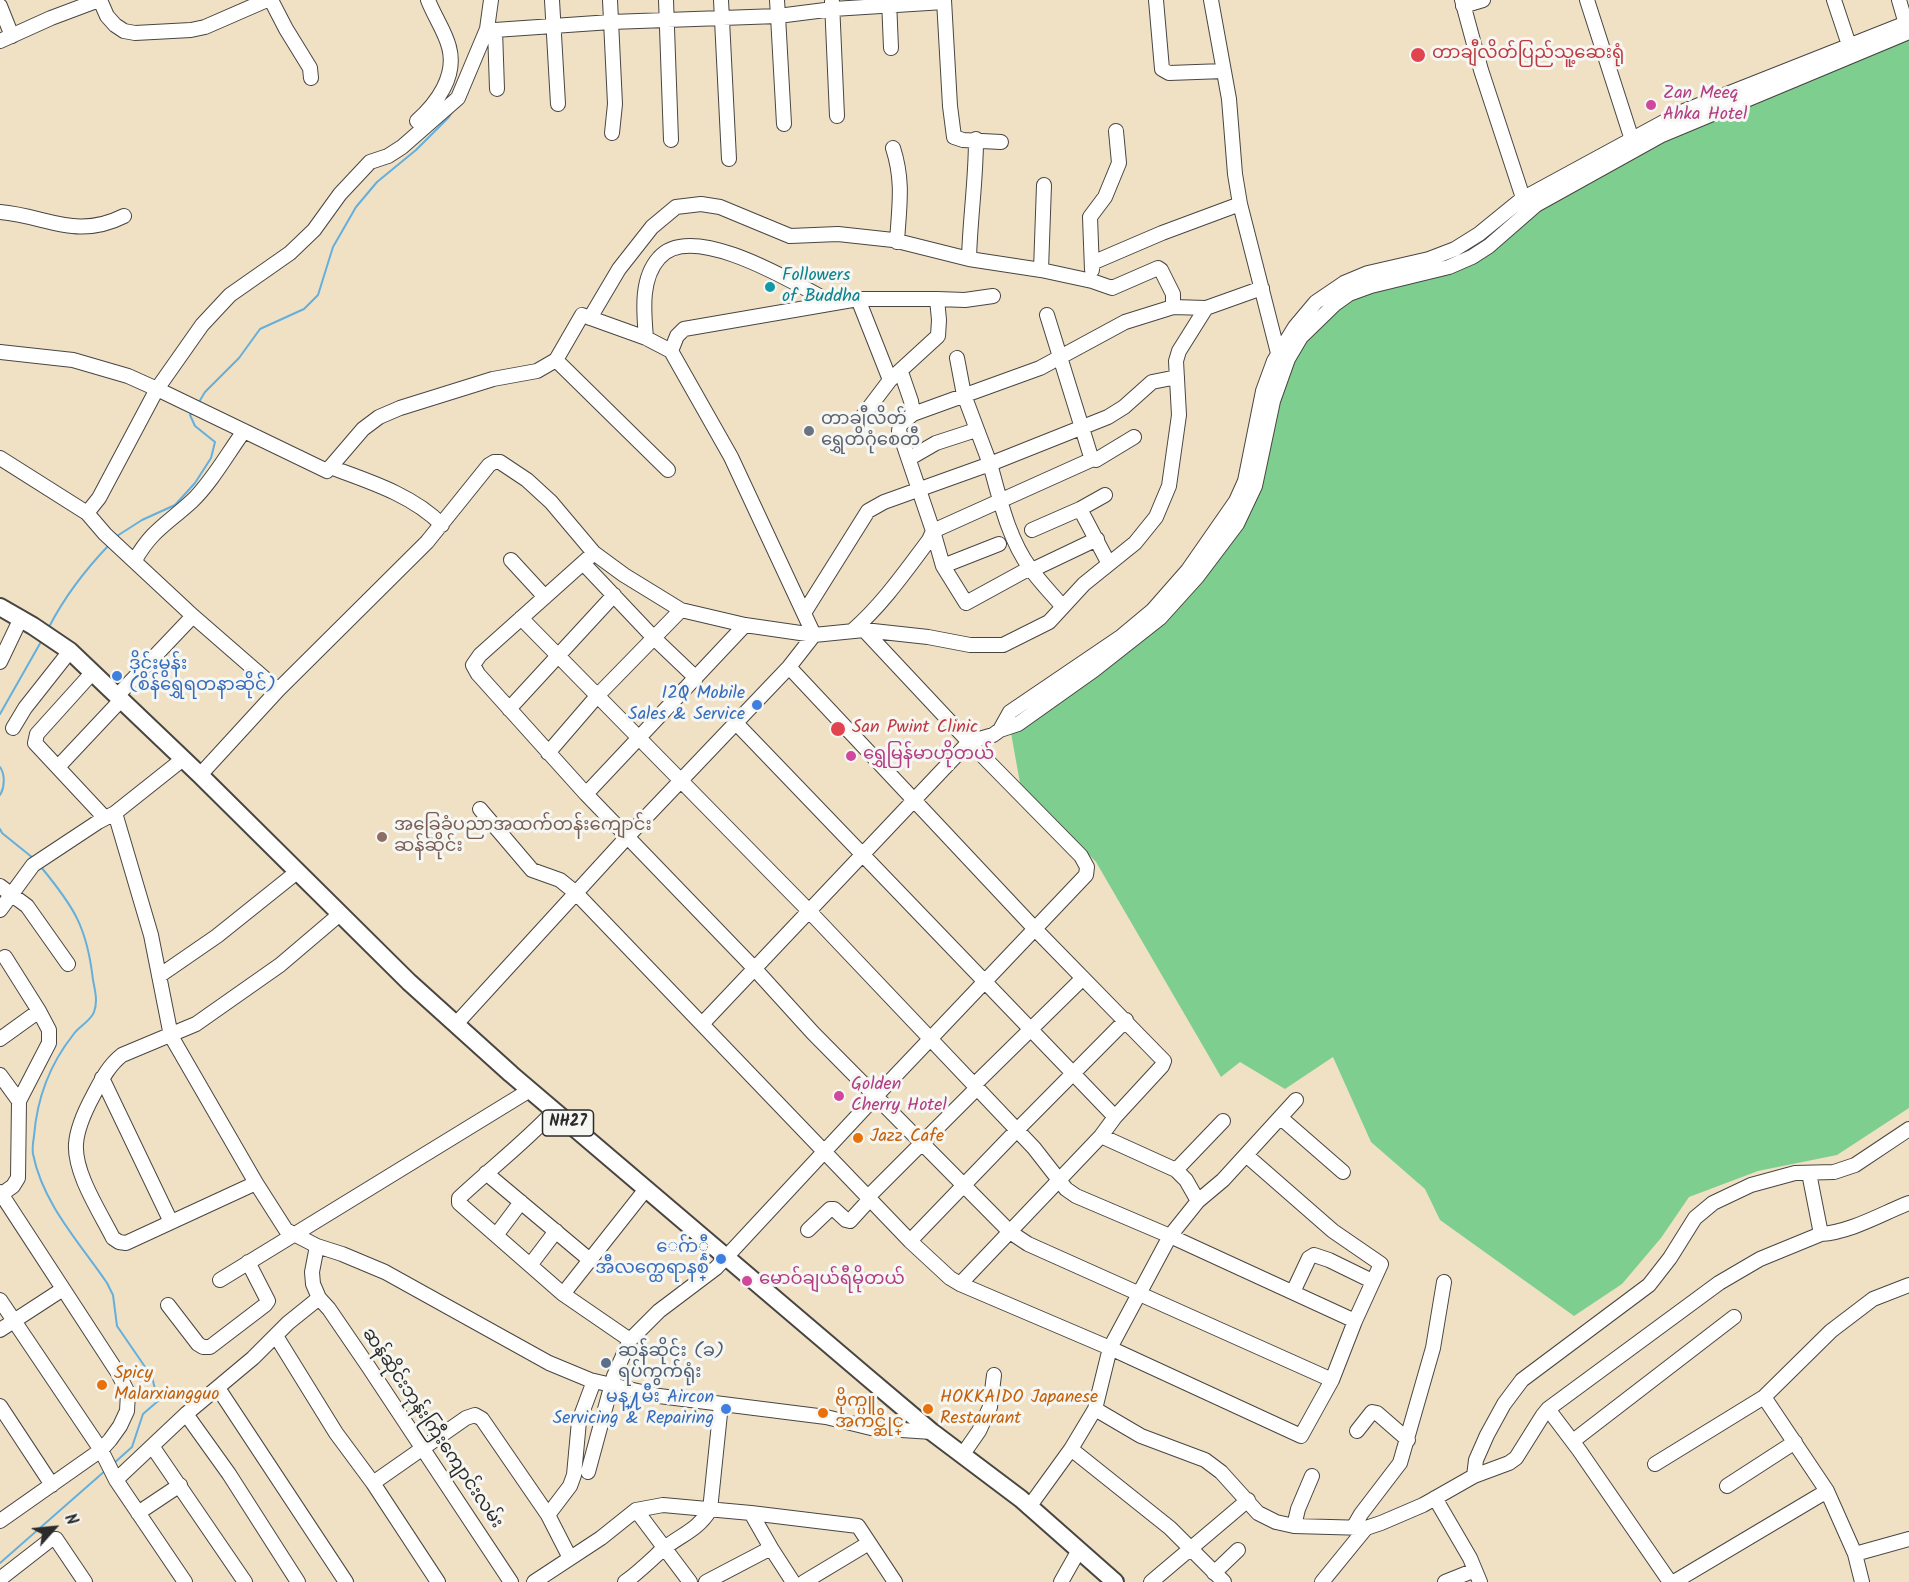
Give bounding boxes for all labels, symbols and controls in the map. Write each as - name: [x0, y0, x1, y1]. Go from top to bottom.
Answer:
- place label: တာချီလိတ်ပြည်သူ့ဆေးရုံ: [1432, 44, 1624, 66]
- marker: တာချီလိတ်ပြည်သူ့ဆေးရုံ: [1409, 46, 1427, 64]
- place label: Zan Meeq Ahka Hotel: [1663, 84, 1747, 127]
- marker: Zan Meeq Ahka Hotel: [1644, 98, 1658, 112]
- place label: Followers of Buddha: [782, 266, 860, 308]
- marker: Followers of Buddha: [763, 280, 777, 294]
- place label: တာချီလိတ် ရွှေတိဂုံစေတီ: [821, 410, 920, 452]
- marker: တာချီလိတ် ရွှေတိဂုံစေတီ: [802, 424, 816, 438]
- place label: ဒိုင်းမွန်း (စိန်ရွှေရတနာဆိုင်): [129, 655, 276, 698]
- marker: ဒိုင်းမွန်း (စိန်ရွှေရတနာဆိုင်): [110, 669, 124, 683]
- place label: I2Q Mobile Sales & Service: [628, 684, 745, 726]
- marker: I2Q Mobile Sales & Service: [750, 698, 764, 712]
- place label: San Pwint Clinic: [852, 718, 978, 740]
- marker: San Pwint Clinic: [829, 720, 847, 738]
- place label: ရွှေမြန်မာဟိုတယ်: [863, 745, 994, 767]
- marker: ရွှေမြန်မာဟိုတယ်: [844, 749, 858, 763]
- place label: အခြေခံပညာအထက်တန်းကျောင်း ဆန်ဆိုင်း: [394, 816, 652, 858]
- marker: အခြေခံပညာအထက်တန်းကျောင်း ဆန်ဆိုင်း: [375, 830, 389, 844]
- place label: Golden Cherry Hotel: [851, 1075, 947, 1118]
- marker: Golden Cherry Hotel: [832, 1089, 846, 1103]
- road number: NH27: [542, 1110, 594, 1136]
- place label: Jazz Cafe: [870, 1127, 944, 1149]
- marker: Jazz Cafe: [851, 1131, 865, 1145]
- place label: ေဂ်ာ္နီ အီလက္ထေရာနစ္: [595, 1238, 709, 1280]
- marker: ေဂ်ာ္နီ အီလက္ထေရာနစ္: [714, 1252, 728, 1266]
- place label: မောဝ်ချယ်ရီမိုတယ်: [759, 1270, 905, 1292]
- marker: မောဝ်ချယ်ရီမိုတယ်: [740, 1274, 754, 1288]
- street label: ဆန်ဆိုင်းဘုန်းကြီးကျောင်းလမ်း: [356, 1325, 506, 1533]
- place label: ဆန်ဆိုင်း (ခ) ရပ်ကွက်ရုံး: [618, 1342, 724, 1384]
- marker: ဆန်ဆိုင်း (ခ) ရပ်ကွက်ရုံး: [599, 1356, 613, 1370]
- place label: Spicy Malarxiangguo: [114, 1364, 219, 1406]
- marker: Spicy Malarxiangguo: [95, 1378, 109, 1392]
- place label: မန္႔မီး Aircon Servicing & Repairing: [553, 1388, 714, 1430]
- place label: HOKKAIDO Japanese Restaurant: [940, 1388, 1098, 1430]
- place label: ဗိုက္ပူ အကင္ဆိုင္: [835, 1392, 904, 1434]
- marker: မန္႔မီး Aircon Servicing & Repairing: [719, 1402, 733, 1416]
- marker: HOKKAIDO Japanese Restaurant: [921, 1402, 935, 1416]
- marker: ဗိုက္ပူ အကင္ဆိုင္: [816, 1406, 830, 1420]
- north arrow: [24, 1498, 84, 1558]
- text: N: [57, 1509, 84, 1530]

